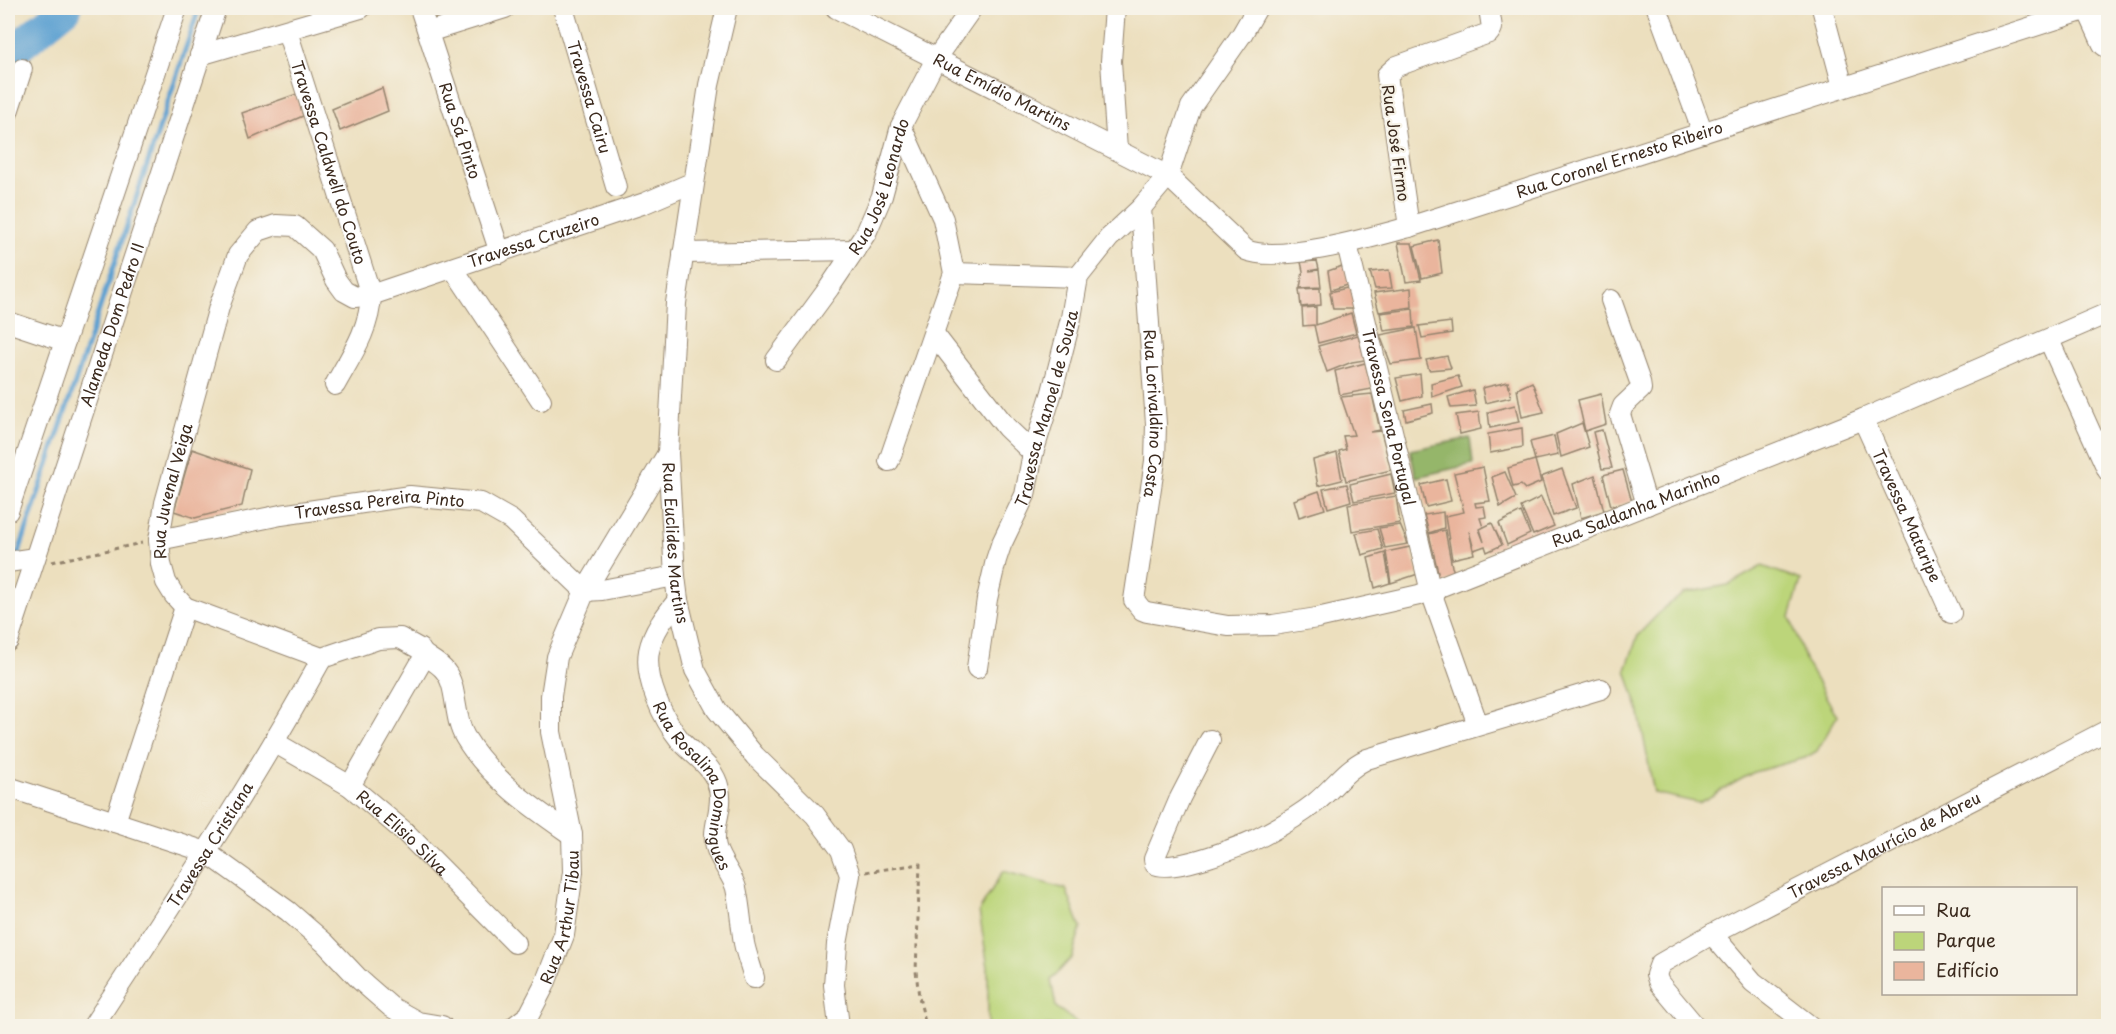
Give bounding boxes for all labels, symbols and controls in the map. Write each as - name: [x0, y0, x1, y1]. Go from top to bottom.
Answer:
- street label: Travessa Cairu: [562, 38, 618, 156]
- street label: Rua Emídio Martins: [930, 46, 1075, 136]
- street label: Travessa Caldwell do Couto: [286, 57, 374, 267]
- street label: Rua Sá Pinto: [434, 79, 488, 182]
- street label: Rua José Firmo: [1377, 83, 1417, 203]
- street label: Rua José Leonardo: [842, 113, 914, 259]
- street label: Rua Coronel Ernesto Ribeiro: [1513, 114, 1726, 203]
- street label: Travessa Cruzeiro: [464, 206, 602, 273]
- street label: Alameda Dom Pedro II: [73, 239, 149, 409]
- street label: Travessa Manoel de Souza: [1008, 308, 1083, 511]
- street label: Travessa Sena Portugal: [1357, 326, 1423, 508]
- street label: Rua Lorivaldino Costa: [1138, 328, 1169, 499]
- street label: Rua Juvenal Veiga: [146, 420, 197, 560]
- street label: Travessa Mataripe: [1867, 445, 1948, 585]
- street label: Rua Euclides Martins: [658, 462, 696, 626]
- street label: Rua Saldanha Marinho: [1548, 464, 1723, 552]
- street label: Travessa Pereira Pinto: [293, 483, 466, 524]
- street label: Rua Rosalina Domingues: [648, 697, 738, 874]
- street label: Travessa Cristiana: [161, 776, 259, 912]
- street label: Rua Elisio Silva: [352, 783, 455, 880]
- street label: Travessa Maurício de Abreu: [1783, 785, 1984, 904]
- street label: Rua Arthur Tibau: [533, 850, 584, 987]
- legend: [1882, 887, 2077, 995]
- text: Rua: [1936, 896, 1971, 923]
- text: Parque: [1936, 926, 1996, 953]
- text: Edifício: [1936, 956, 1999, 983]

